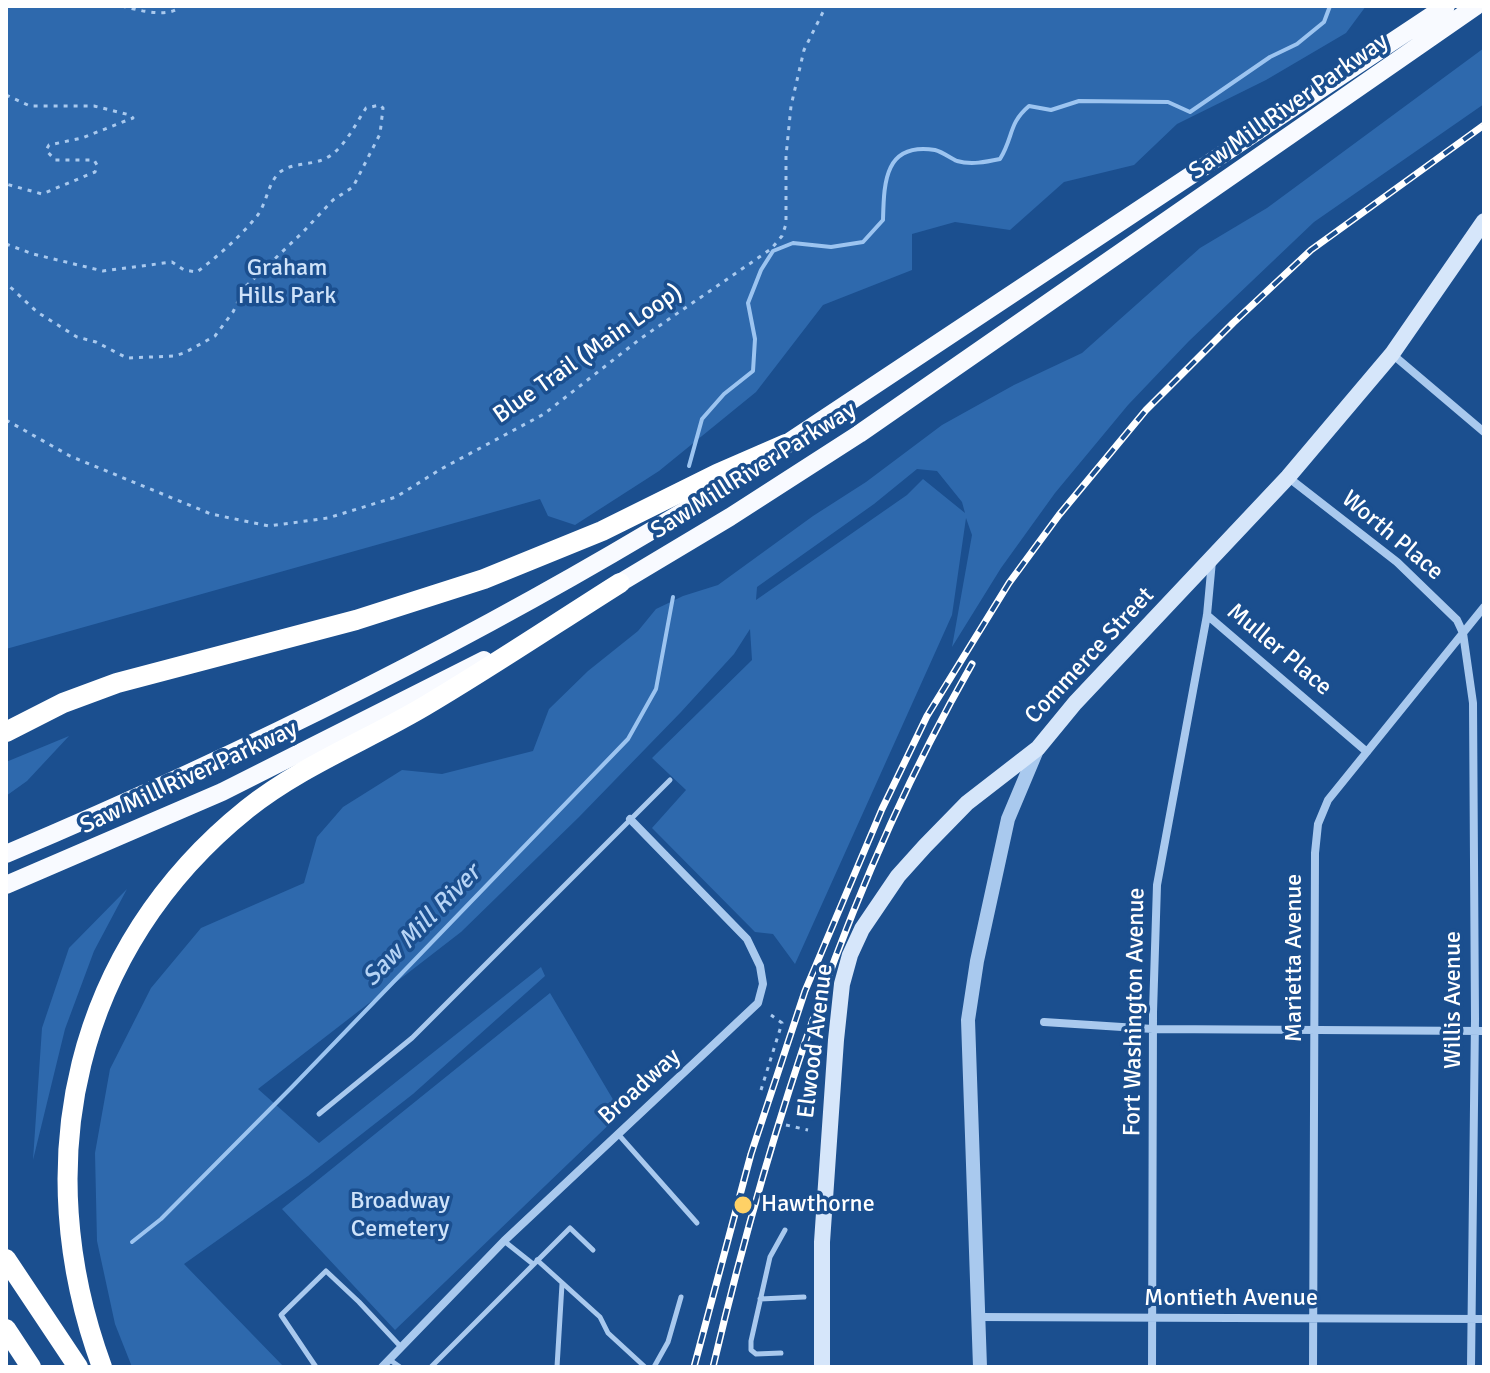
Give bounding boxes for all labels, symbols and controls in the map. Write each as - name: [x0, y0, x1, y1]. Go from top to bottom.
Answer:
- street label: Saw Mill River Parkway: [1184, 27, 1394, 187]
- park label: Graham Hills Park: [238, 255, 336, 311]
- street label: Blue Trail (Main Loop): [488, 278, 688, 430]
- street label: Saw Mill River Parkway: [646, 396, 862, 546]
- street label: Worth Place: [1335, 485, 1449, 587]
- street label: Commerce Street: [1019, 582, 1161, 730]
- street label: Muller Place: [1221, 598, 1337, 702]
- street label: Saw Mill River Parkway: [76, 715, 302, 841]
- water label: Saw Mill River: [356, 859, 488, 993]
- street label: Marietta Avenue: [1281, 874, 1309, 1042]
- street label: Fort Washington Avenue: [1118, 887, 1152, 1137]
- street label: Willis Avenue: [1440, 931, 1468, 1069]
- street label: Elwood Avenue: [792, 962, 840, 1120]
- street label: Broadway: [593, 1043, 687, 1131]
- park label: Broadway Cemetery: [350, 1188, 450, 1244]
- place label: Hawthorne: [761, 1191, 875, 1219]
- marker: Hawthorne: [732, 1194, 754, 1216]
- street label: Montieth Avenue: [1144, 1285, 1318, 1313]

